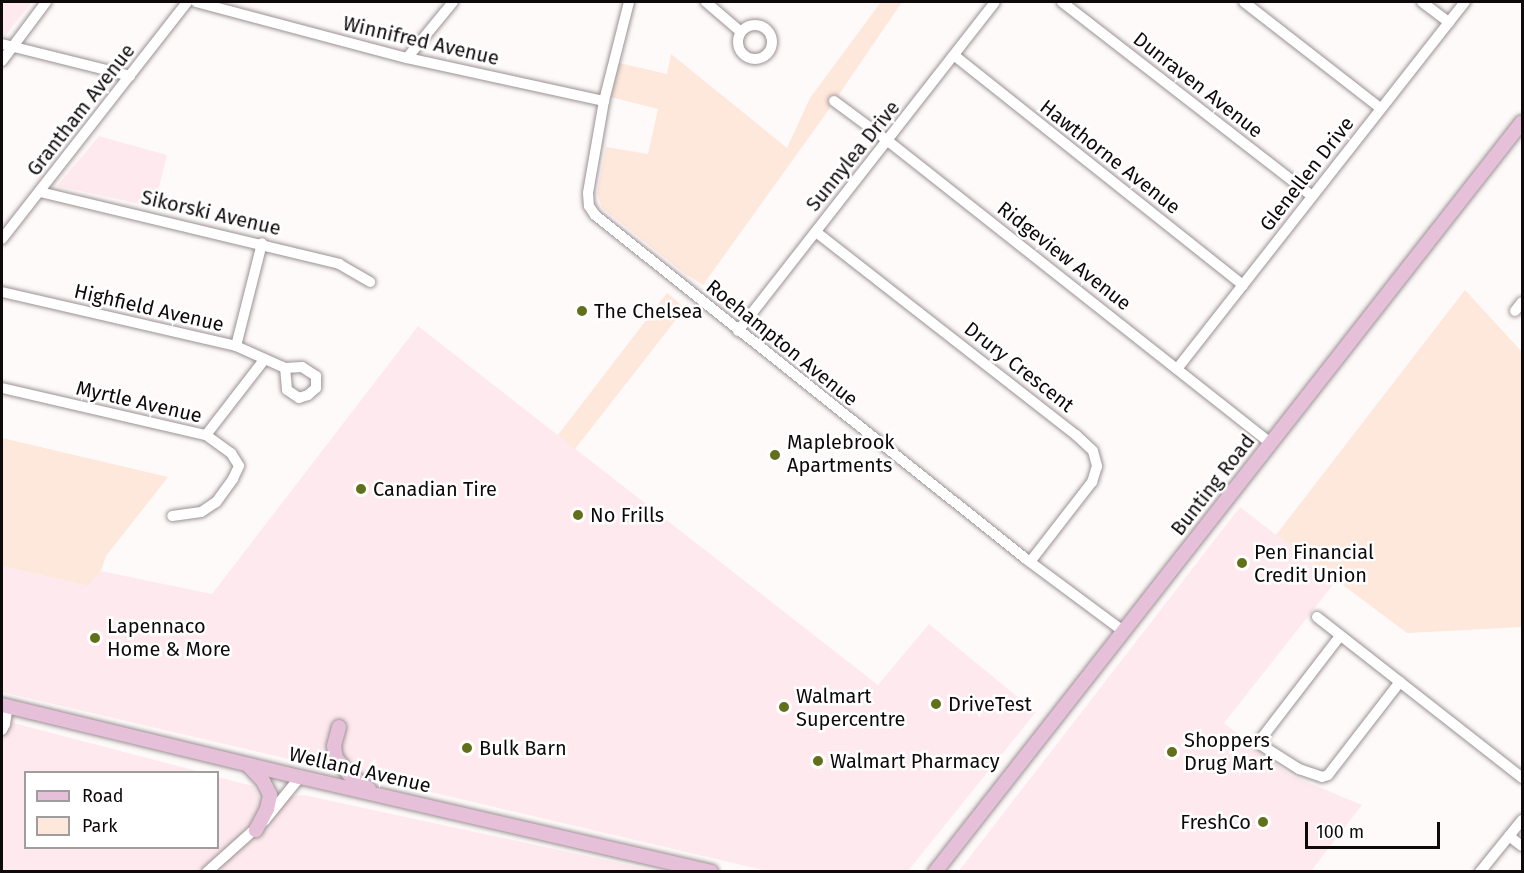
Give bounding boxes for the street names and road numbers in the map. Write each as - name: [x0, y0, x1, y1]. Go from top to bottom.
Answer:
- street label: Winnifred Avenue: [341, 11, 501, 71]
- street label: Dunraven Avenue: [1128, 27, 1268, 143]
- street label: Grantham Avenue: [22, 39, 140, 181]
- street label: Hawthorne Avenue: [1035, 95, 1185, 219]
- street label: Sunnylea Drive: [801, 96, 905, 216]
- street label: Glenellen Drive: [1255, 112, 1359, 236]
- street label: Sikorski Avenue: [139, 185, 283, 241]
- street label: Ridgeview Avenue: [992, 196, 1136, 316]
- street label: Roehampton Avenue: [701, 275, 863, 411]
- street label: Highfield Avenue: [72, 279, 226, 337]
- street label: Drury Crescent: [959, 317, 1079, 417]
- street label: Myrtle Avenue: [74, 376, 204, 428]
- street label: Bunting Road: [1166, 430, 1260, 540]
- street label: Welland Avenue: [287, 742, 433, 798]

